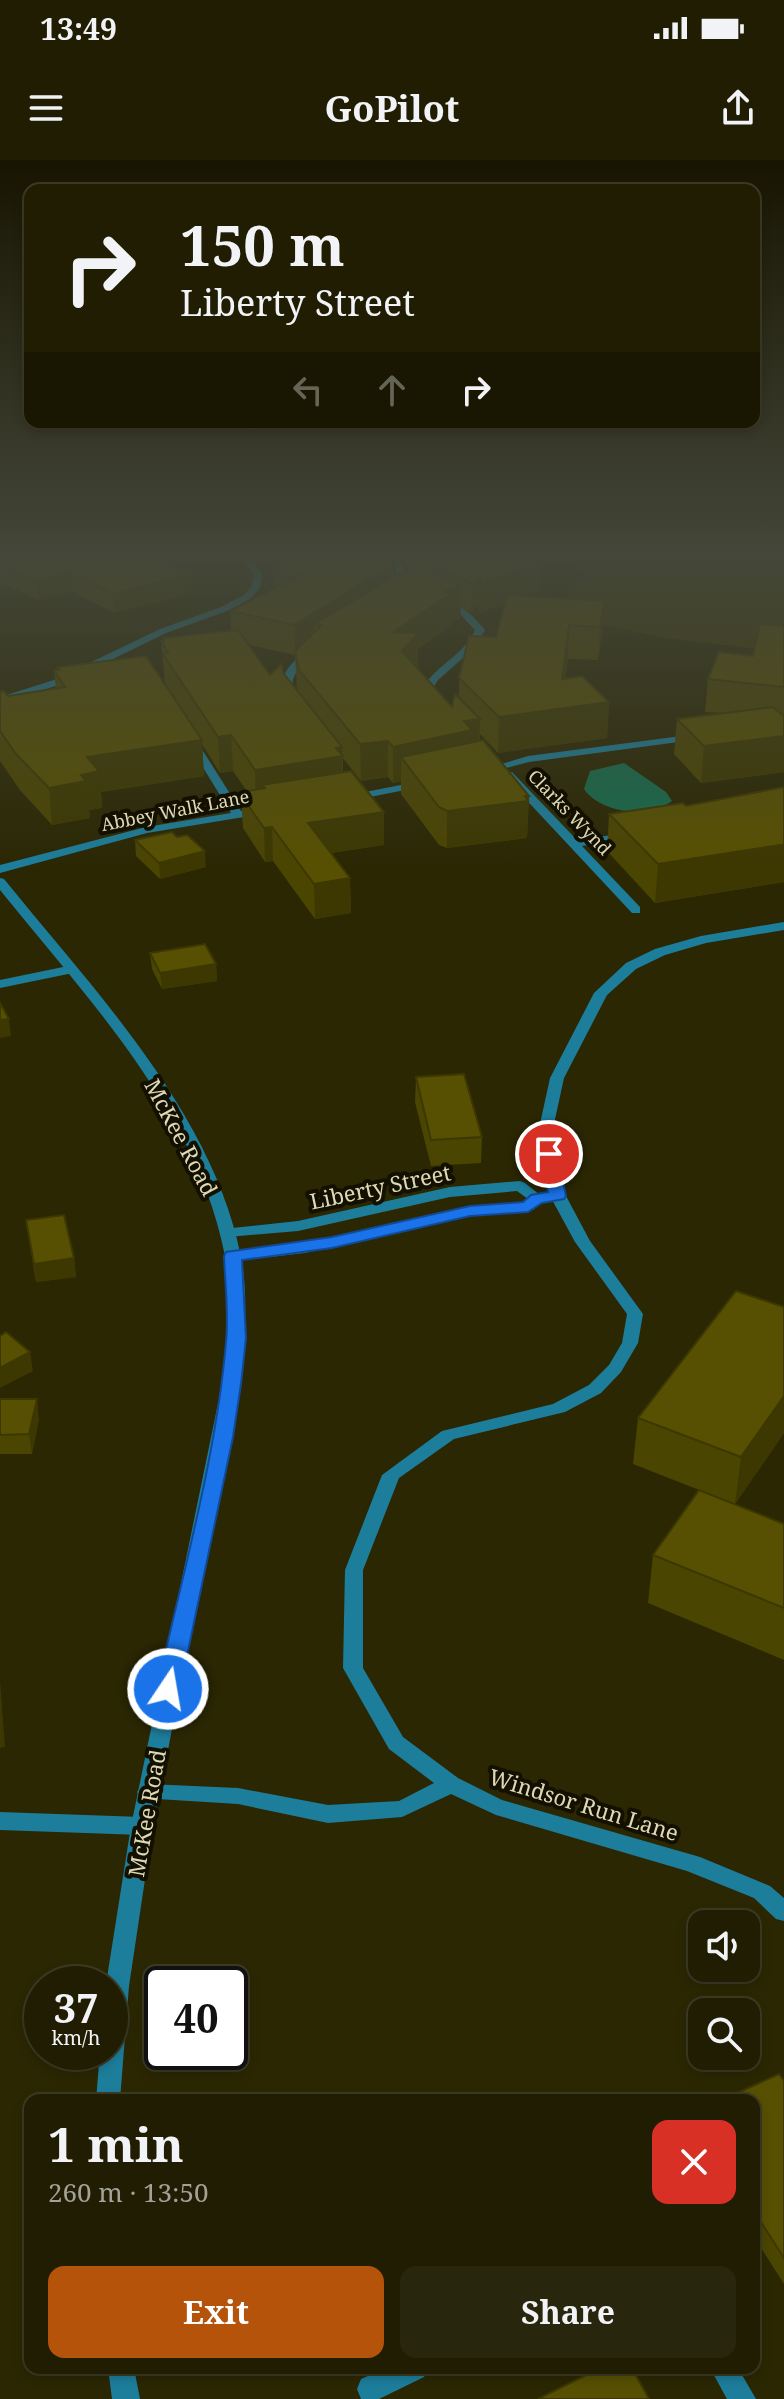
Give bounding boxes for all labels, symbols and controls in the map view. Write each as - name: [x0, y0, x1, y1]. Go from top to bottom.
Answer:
- text: 13:49: [40, 8, 117, 49]
- text: GoPilot: [325, 84, 459, 133]
- icon: menu: [24, 86, 68, 130]
- icon: share: [716, 86, 760, 130]
- text: 150 m: [180, 206, 345, 282]
- icon: right: [48, 216, 152, 320]
- text: Liberty Street: [180, 278, 415, 327]
- icon: left: [286, 368, 330, 412]
- icon: ahead: [370, 368, 414, 412]
- icon: right: [454, 368, 498, 412]
- street label: Clarks Wynd: [523, 764, 617, 860]
- street label: Abbey Walk Lane: [99, 784, 251, 836]
- street label: McKee Road: [139, 1073, 226, 1201]
- pin: [515, 1120, 583, 1188]
- icon: arrive: [527, 1132, 571, 1176]
- street label: Liberty Street: [307, 1156, 454, 1216]
- position arrow: [126, 1647, 210, 1731]
- street label: McKee Road: [120, 1747, 172, 1879]
- street label: Windsor Run Lane: [485, 1761, 683, 1847]
- map controls: [688, 1910, 760, 2070]
- button: sound: [688, 1910, 760, 1982]
- speed limit sign: 40: [144, 1966, 248, 2070]
- text: 37: [53, 1980, 99, 2035]
- button: search: [688, 1998, 760, 2070]
- text: km/h: [51, 2024, 101, 2051]
- text: 1 min: [48, 2111, 184, 2176]
- button: close: [652, 2120, 736, 2204]
- text: 260 m · 13:50: [48, 2174, 209, 2210]
- button: Exit: [48, 2266, 384, 2358]
- button: Share: [400, 2266, 736, 2358]

